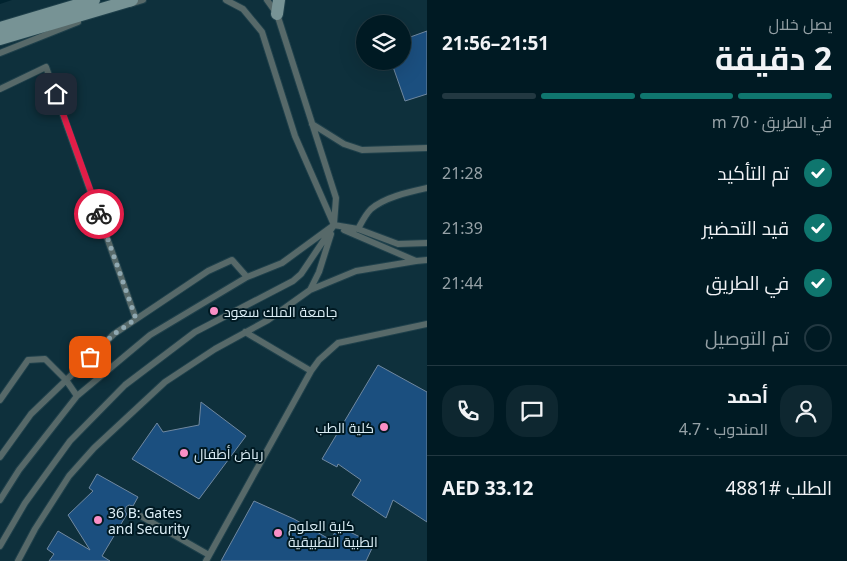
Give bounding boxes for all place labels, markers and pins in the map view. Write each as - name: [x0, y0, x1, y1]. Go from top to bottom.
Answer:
- pin: [35, 73, 77, 115]
- place label: جامعة الملك سعود: [224, 302, 337, 321]
- marker: جامعة الملك سعود: [208, 305, 220, 317]
- pin: [69, 336, 111, 378]
- place label: كلية الطب: [316, 418, 374, 437]
- marker: كلية الطب: [378, 421, 390, 433]
- place label: رياض أطفال: [194, 444, 264, 463]
- marker: رياض أطفال: [178, 447, 190, 459]
- place label: 36 B: Gates and Security: [108, 503, 190, 538]
- marker: 36 B: Gates and Security: [92, 514, 104, 526]
- place label: كلية العلوم الطبية التطبيقية: [288, 516, 378, 551]
- marker: كلية العلوم الطبية التطبيقية: [272, 527, 284, 539]

